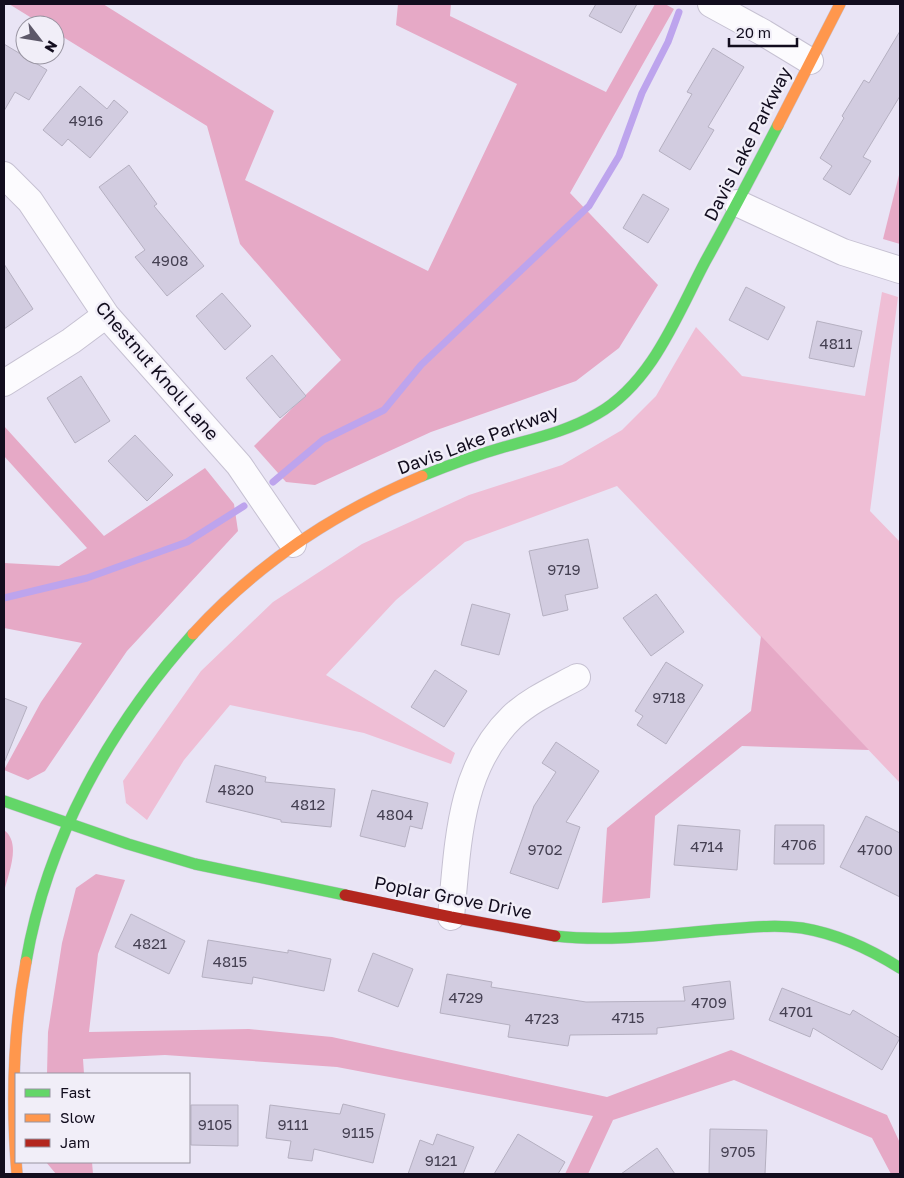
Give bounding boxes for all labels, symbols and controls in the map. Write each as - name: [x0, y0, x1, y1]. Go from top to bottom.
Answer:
- north arrow: [15, 15, 65, 65]
- scale bar: [729, 15, 796, 47]
- text: 20 m: [736, 23, 771, 41]
- text: N: [42, 38, 62, 56]
- street label: Davis Lake Parkway: [699, 63, 795, 224]
- house number: 4916: [69, 111, 103, 129]
- house number: 4908: [152, 251, 188, 269]
- street label: Chestnut Knoll Lane: [92, 296, 224, 444]
- house number: 4811: [820, 334, 852, 352]
- street label: Davis Lake Parkway: [394, 400, 561, 478]
- house number: 9719: [547, 560, 581, 578]
- house number: 9718: [652, 688, 686, 706]
- house number: 4820: [218, 780, 254, 798]
- house number: 4812: [291, 795, 325, 813]
- house number: 4804: [377, 805, 413, 823]
- house number: 4706: [781, 835, 817, 853]
- house number: 4714: [690, 837, 724, 855]
- house number: 9702: [527, 840, 563, 858]
- house number: 4700: [857, 840, 893, 858]
- street label: Poplar Grove Drive: [372, 871, 534, 923]
- house number: 4821: [133, 934, 167, 952]
- house number: 4815: [213, 952, 247, 970]
- house number: 4729: [449, 988, 483, 1006]
- house number: 4709: [691, 993, 727, 1011]
- house number: 4701: [779, 1002, 813, 1020]
- house number: 4715: [611, 1008, 645, 1026]
- house number: 4723: [525, 1009, 559, 1027]
- legend: [15, 1073, 190, 1163]
- text: Fast: [60, 1083, 91, 1101]
- text: Slow: [60, 1108, 95, 1126]
- house number: 9105: [198, 1115, 232, 1133]
- house number: 9111: [278, 1115, 308, 1133]
- house number: 9115: [342, 1123, 374, 1141]
- text: Jam: [60, 1133, 90, 1151]
- house number: 9705: [720, 1142, 756, 1160]
- house number: 9121: [425, 1151, 457, 1169]

